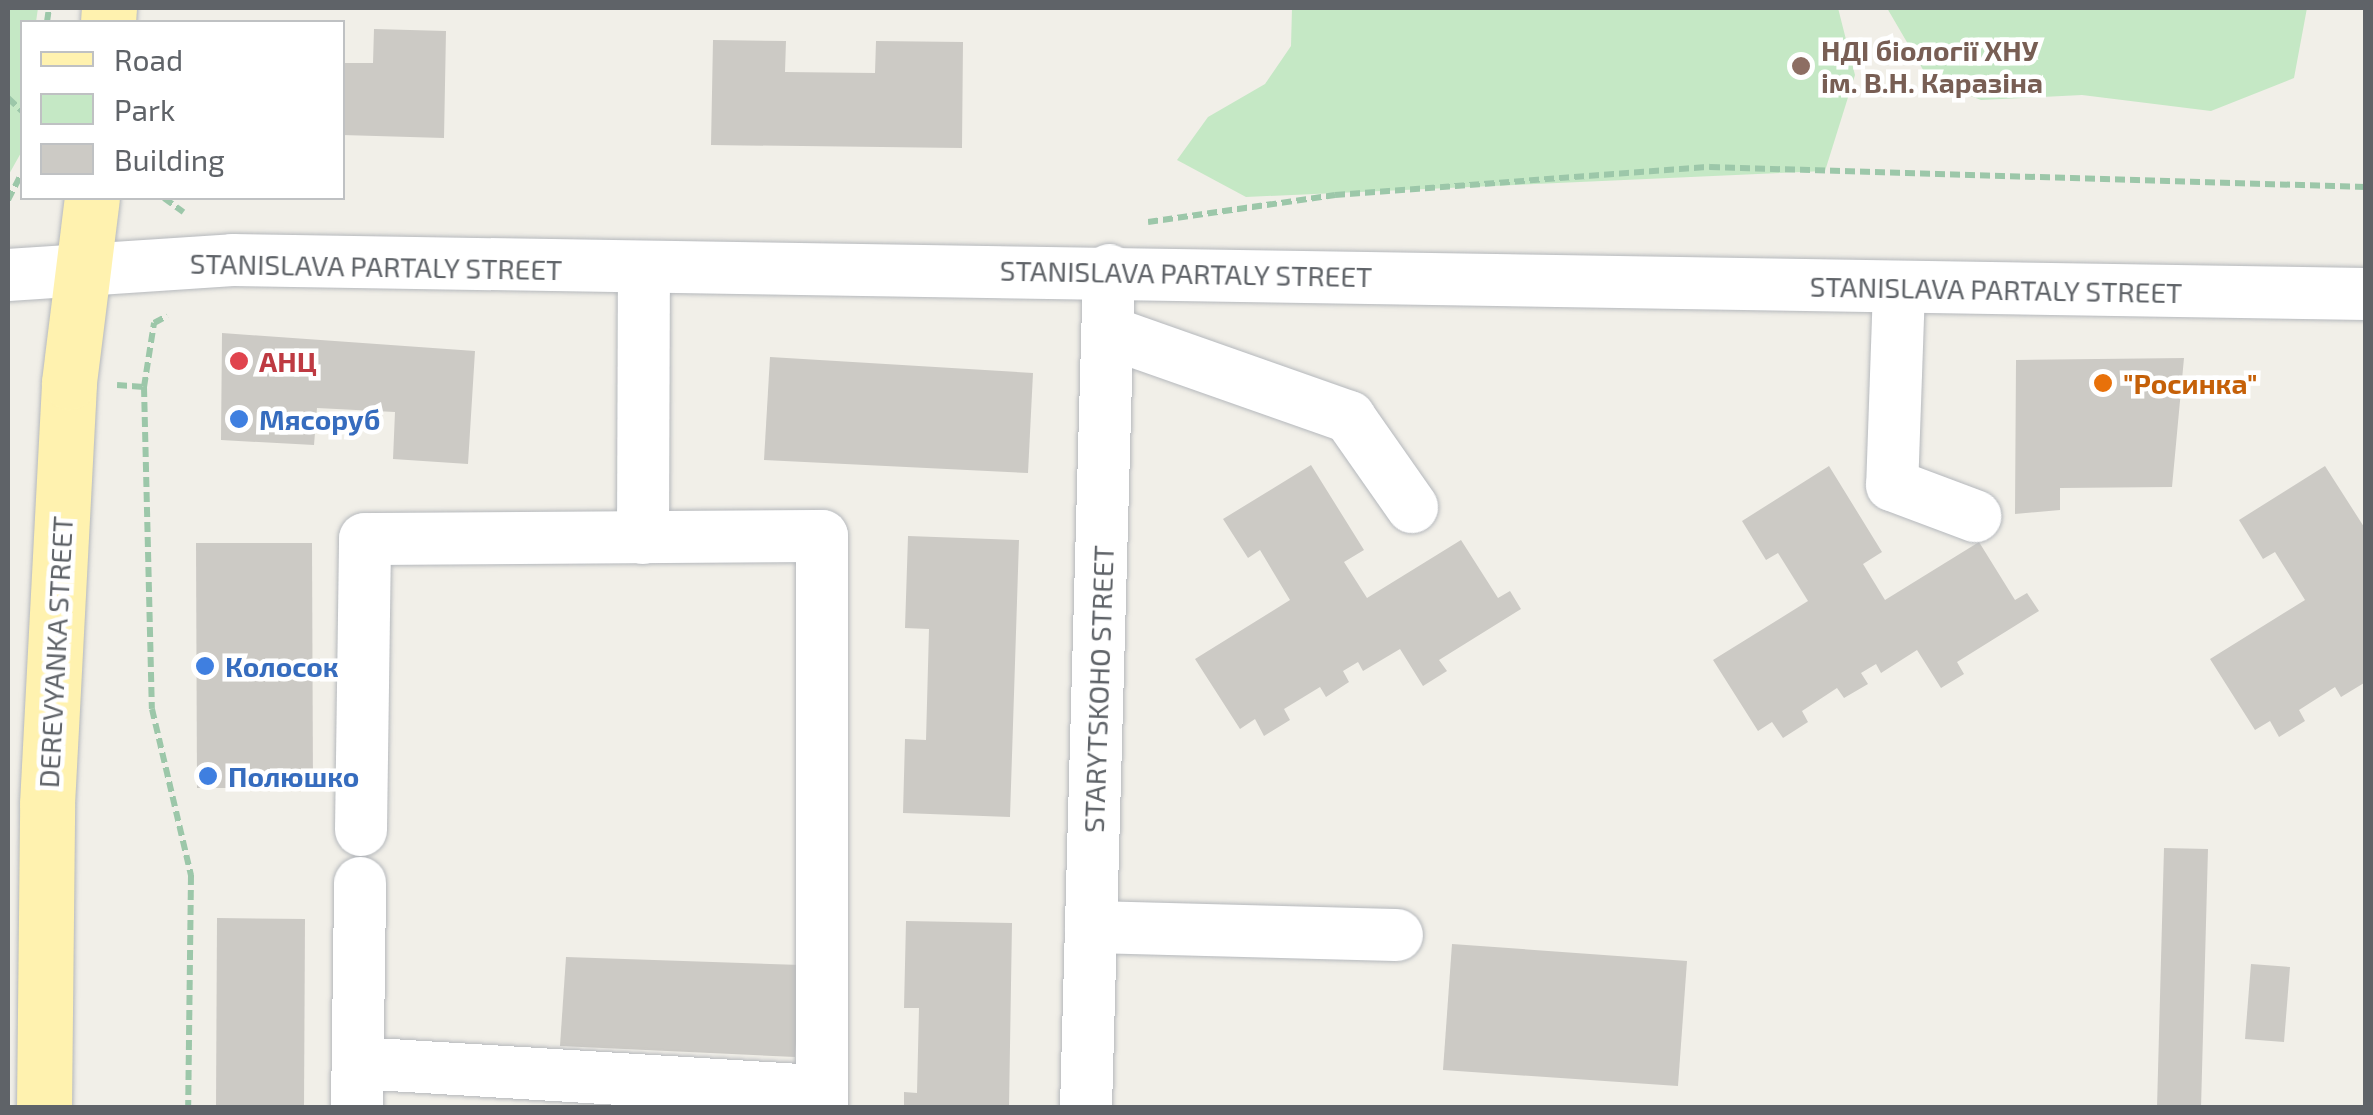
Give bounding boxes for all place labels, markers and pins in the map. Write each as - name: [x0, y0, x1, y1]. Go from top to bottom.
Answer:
- place label: НДІ біології ХНУ ім. В.Н. Каразіна: [1821, 33, 2043, 99]
- marker: НДІ біології ХНУ ім. В.Н. Каразіна: [1790, 55, 1812, 77]
- place label: АНЦ: [259, 344, 317, 378]
- marker: АНЦ: [228, 350, 250, 372]
- place label: "Росинка": [2123, 366, 2258, 400]
- marker: "Росинка": [2092, 372, 2114, 394]
- place label: Мясоруб: [259, 402, 380, 436]
- marker: Мясоруб: [228, 408, 250, 430]
- place label: Колосок: [225, 649, 339, 683]
- marker: Колосок: [194, 655, 216, 677]
- place label: Полюшко: [228, 759, 359, 793]
- marker: Полюшко: [197, 765, 219, 787]

